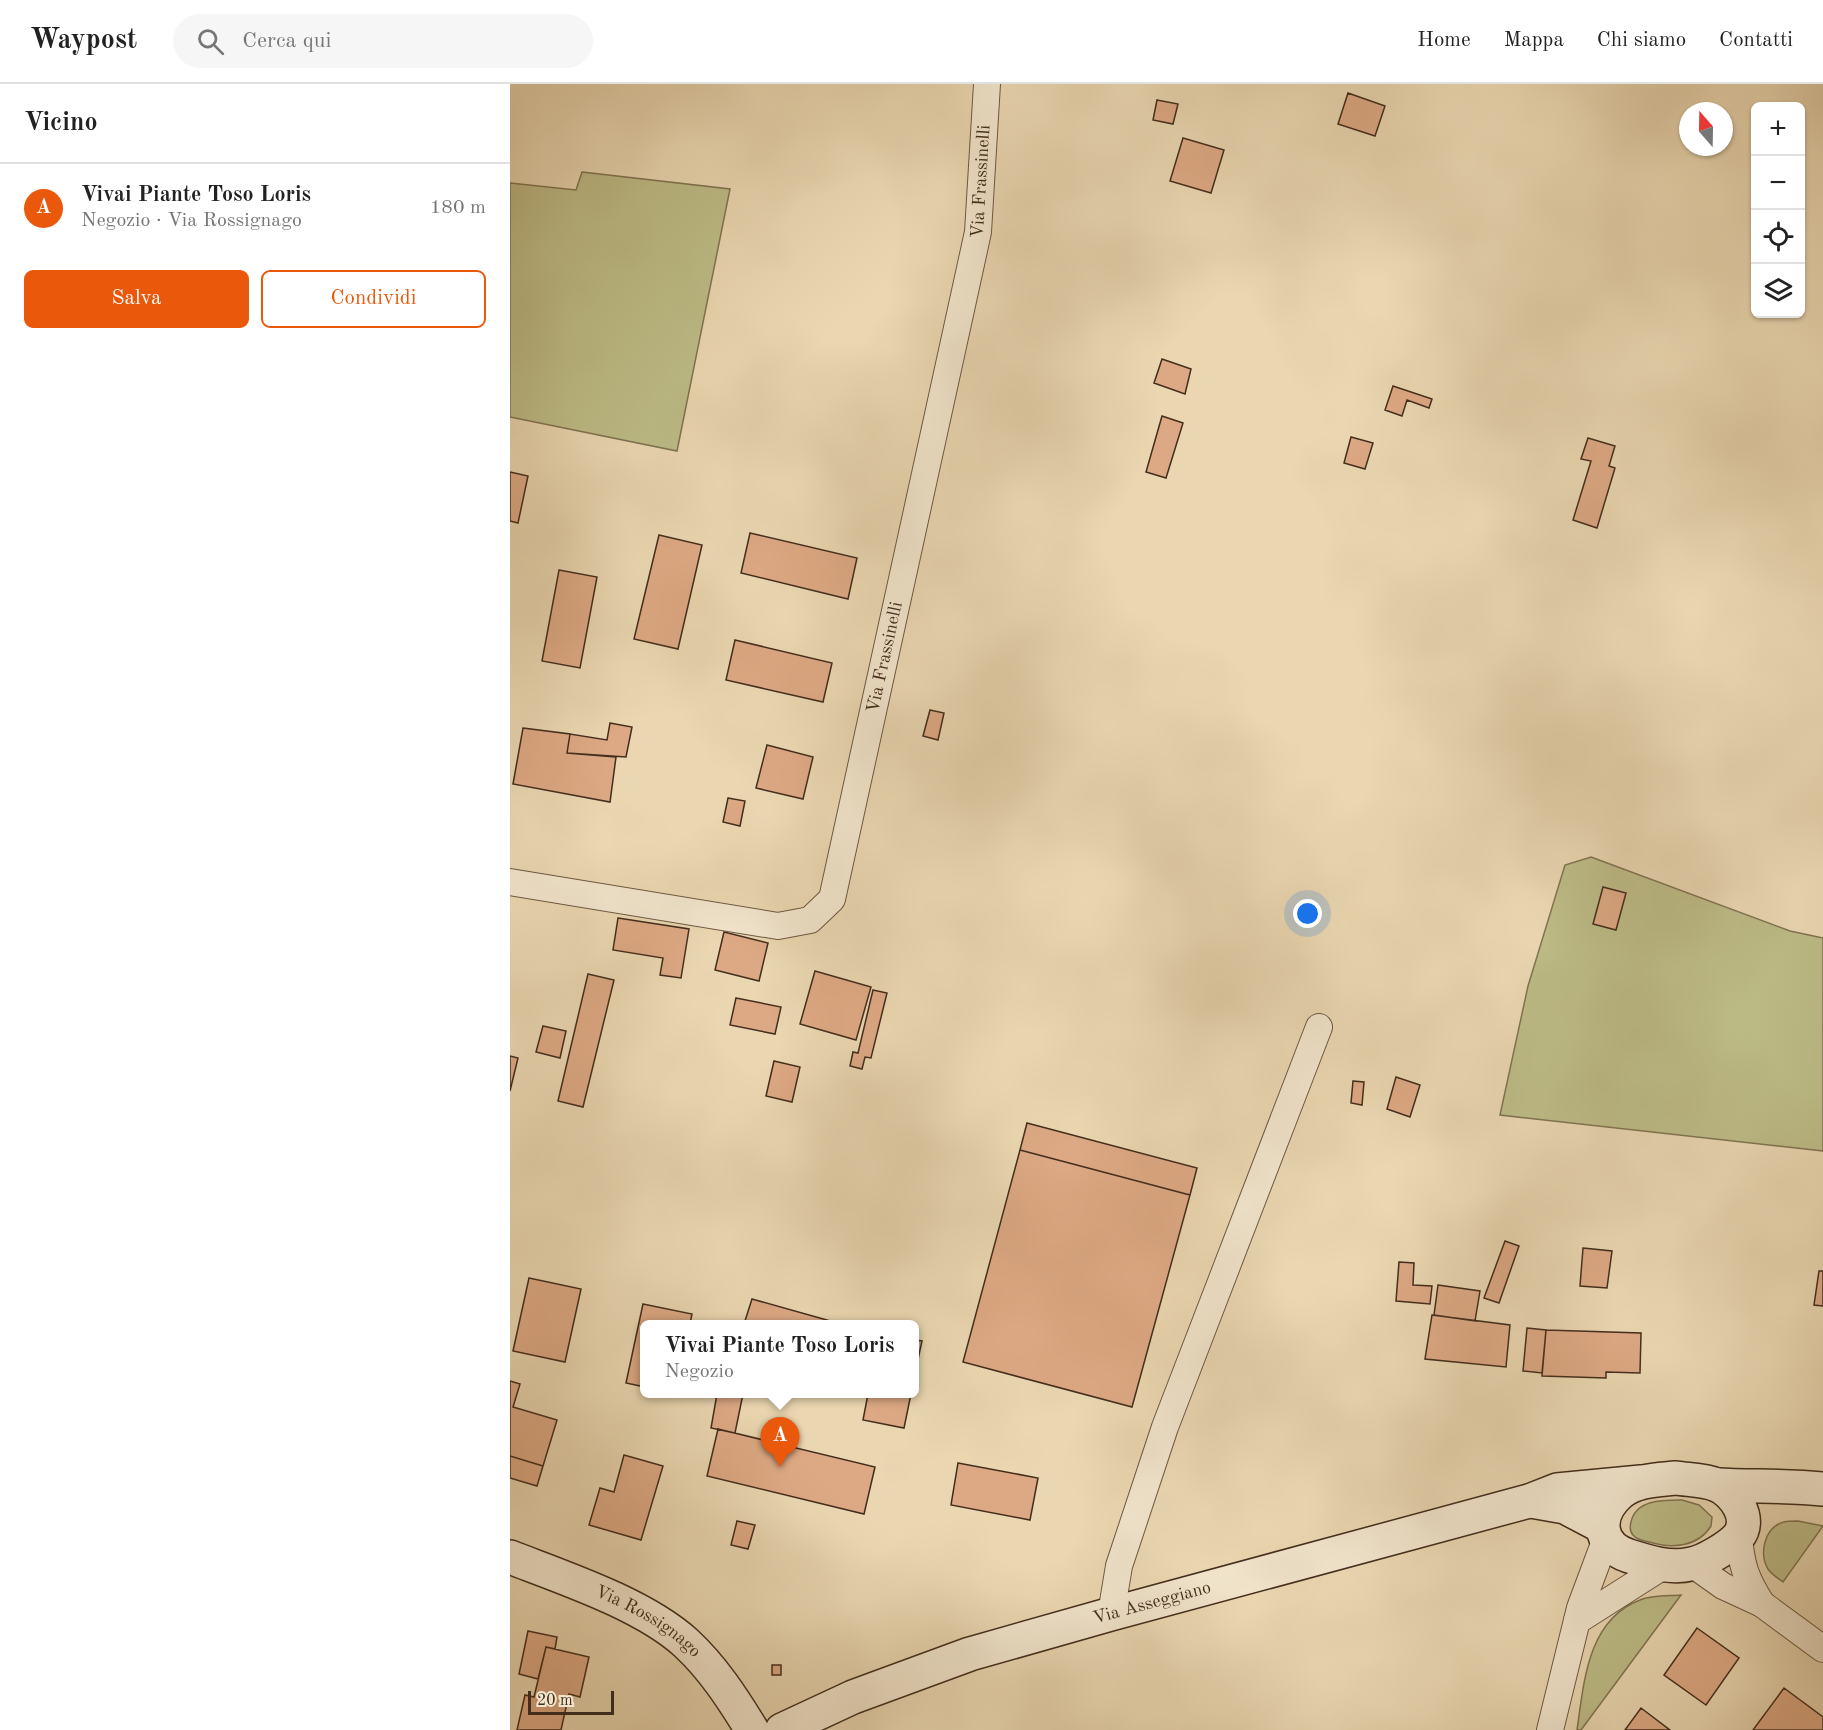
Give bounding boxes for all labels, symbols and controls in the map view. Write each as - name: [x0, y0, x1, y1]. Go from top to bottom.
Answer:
- search box: [173, 14, 593, 68]
- icon: search: [194, 25, 227, 58]
- text: Waypost: [30, 27, 137, 55]
- text: Cerca qui: [242, 30, 331, 52]
- text: Home: [1417, 30, 1471, 51]
- text: Mappa: [1504, 30, 1564, 51]
- text: Chi siamo: [1597, 30, 1686, 51]
- text: Contatti: [1719, 30, 1793, 51]
- north arrow: [1679, 102, 1733, 156]
- map controls: [1751, 102, 1805, 318]
- button: +: [1751, 102, 1805, 156]
- text: Vicino: [24, 110, 98, 136]
- street label: Via Frassinelli: [969, 124, 994, 239]
- button: −: [1751, 156, 1805, 210]
- text: Vivai Piante Toso Loris: [81, 184, 311, 206]
- text: A: [36, 198, 51, 218]
- text: 180 m: [430, 198, 486, 218]
- button: locate: [1751, 210, 1805, 264]
- text: Negozio · Via Rossignago: [81, 211, 302, 231]
- button: layers: [1751, 264, 1805, 318]
- button: Salva: [24, 270, 249, 328]
- button: Condividi: [261, 270, 486, 328]
- street label: Via Frassinelli: [864, 600, 906, 715]
- your location: [1293, 899, 1322, 928]
- popup: [640, 1320, 919, 1398]
- text: Vivai Piante Toso Loris: [664, 1335, 895, 1357]
- text: Negozio: [664, 1362, 734, 1382]
- pin: A: [760, 1418, 800, 1467]
- street label: Via Asseggiano: [1091, 1578, 1213, 1628]
- street label: Via Rossignago: [592, 1582, 704, 1661]
- scale bar: [528, 1688, 614, 1716]
- text: 20 m: [537, 1693, 573, 1709]

